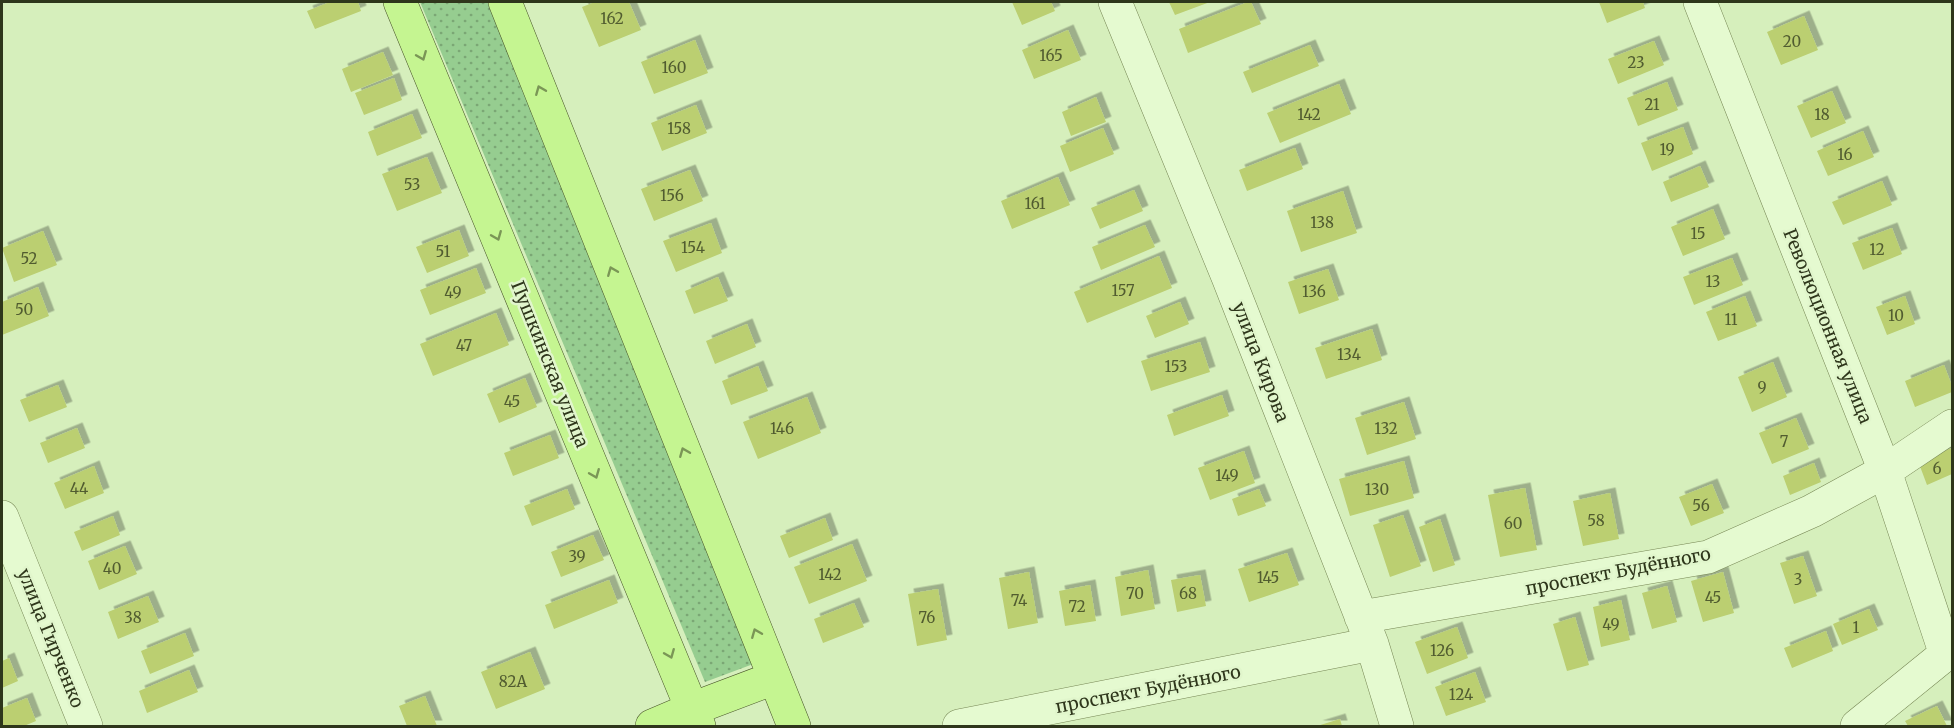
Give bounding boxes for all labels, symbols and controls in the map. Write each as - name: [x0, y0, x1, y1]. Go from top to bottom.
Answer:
- house number: 162: [600, 9, 624, 28]
- house number: 20: [1783, 32, 1801, 51]
- house number: 165: [1039, 46, 1063, 65]
- one-way arrow: [415, 49, 427, 60]
- house number: 23: [1628, 53, 1644, 72]
- house number: 160: [662, 58, 686, 77]
- one-way arrow: [535, 85, 547, 96]
- house number: 21: [1644, 95, 1660, 114]
- house number: 142: [1297, 105, 1321, 124]
- house number: 18: [1814, 105, 1830, 124]
- house number: 158: [667, 119, 691, 138]
- house number: 19: [1659, 140, 1675, 159]
- house number: 16: [1837, 145, 1853, 164]
- house number: 53: [404, 175, 420, 194]
- house number: 156: [660, 186, 684, 205]
- house number: 161: [1024, 194, 1046, 213]
- house number: 138: [1310, 213, 1334, 232]
- house number: 15: [1690, 224, 1706, 243]
- street label: Революционная улица: [1778, 225, 1878, 427]
- one-way arrow: [490, 229, 502, 240]
- house number: 154: [681, 238, 705, 257]
- house number: 12: [1869, 240, 1885, 259]
- house number: 51: [436, 242, 451, 261]
- house number: 52: [20, 249, 38, 268]
- one-way arrow: [607, 266, 619, 277]
- house number: 13: [1706, 272, 1720, 291]
- street label: Пушкинская улица: [506, 277, 594, 451]
- house number: 157: [1112, 281, 1135, 300]
- house number: 136: [1302, 282, 1326, 301]
- house number: 49: [444, 283, 462, 302]
- street label: улица Кирова: [1228, 299, 1295, 426]
- house number: 50: [15, 300, 33, 319]
- house number: 10: [1888, 306, 1904, 325]
- house number: 11: [1724, 310, 1738, 329]
- house number: 47: [456, 336, 473, 355]
- house number: 134: [1337, 345, 1361, 364]
- house number: 153: [1165, 357, 1187, 376]
- house number: 9: [1757, 378, 1767, 397]
- house number: 45: [504, 392, 520, 411]
- house number: 146: [770, 419, 794, 438]
- house number: 132: [1374, 419, 1398, 438]
- house number: 7: [1780, 432, 1789, 451]
- one-way arrow: [679, 447, 691, 458]
- house number: 6: [1932, 459, 1942, 478]
- house number: 149: [1215, 466, 1239, 485]
- one-way arrow: [588, 468, 600, 479]
- house number: 44: [70, 479, 88, 498]
- house number: 130: [1365, 480, 1389, 499]
- house number: 56: [1692, 496, 1710, 515]
- house number: 58: [1587, 511, 1605, 530]
- house number: 60: [1504, 514, 1522, 533]
- street label: проспект Будённого: [1523, 542, 1713, 600]
- house number: 39: [568, 547, 586, 566]
- house number: 40: [103, 559, 121, 578]
- street label: улица Гирченко: [13, 565, 89, 711]
- house number: 142: [818, 565, 842, 584]
- house number: 145: [1257, 568, 1279, 587]
- house number: 3: [1794, 570, 1802, 589]
- house number: 70: [1126, 584, 1144, 603]
- house number: 68: [1179, 584, 1197, 603]
- house number: 45: [1705, 588, 1721, 607]
- house number: 74: [1011, 591, 1027, 610]
- house number: 72: [1068, 597, 1086, 616]
- house number: 38: [124, 608, 142, 627]
- house number: 76: [919, 608, 935, 627]
- house number: 49: [1602, 615, 1620, 634]
- house number: 1: [1853, 618, 1860, 637]
- one-way arrow: [751, 629, 763, 640]
- house number: 126: [1430, 641, 1454, 660]
- one-way arrow: [663, 648, 675, 659]
- street label: проспект Будённого: [1053, 660, 1243, 718]
- house number: 82А: [499, 672, 528, 691]
- house number: 124: [1449, 685, 1473, 704]

